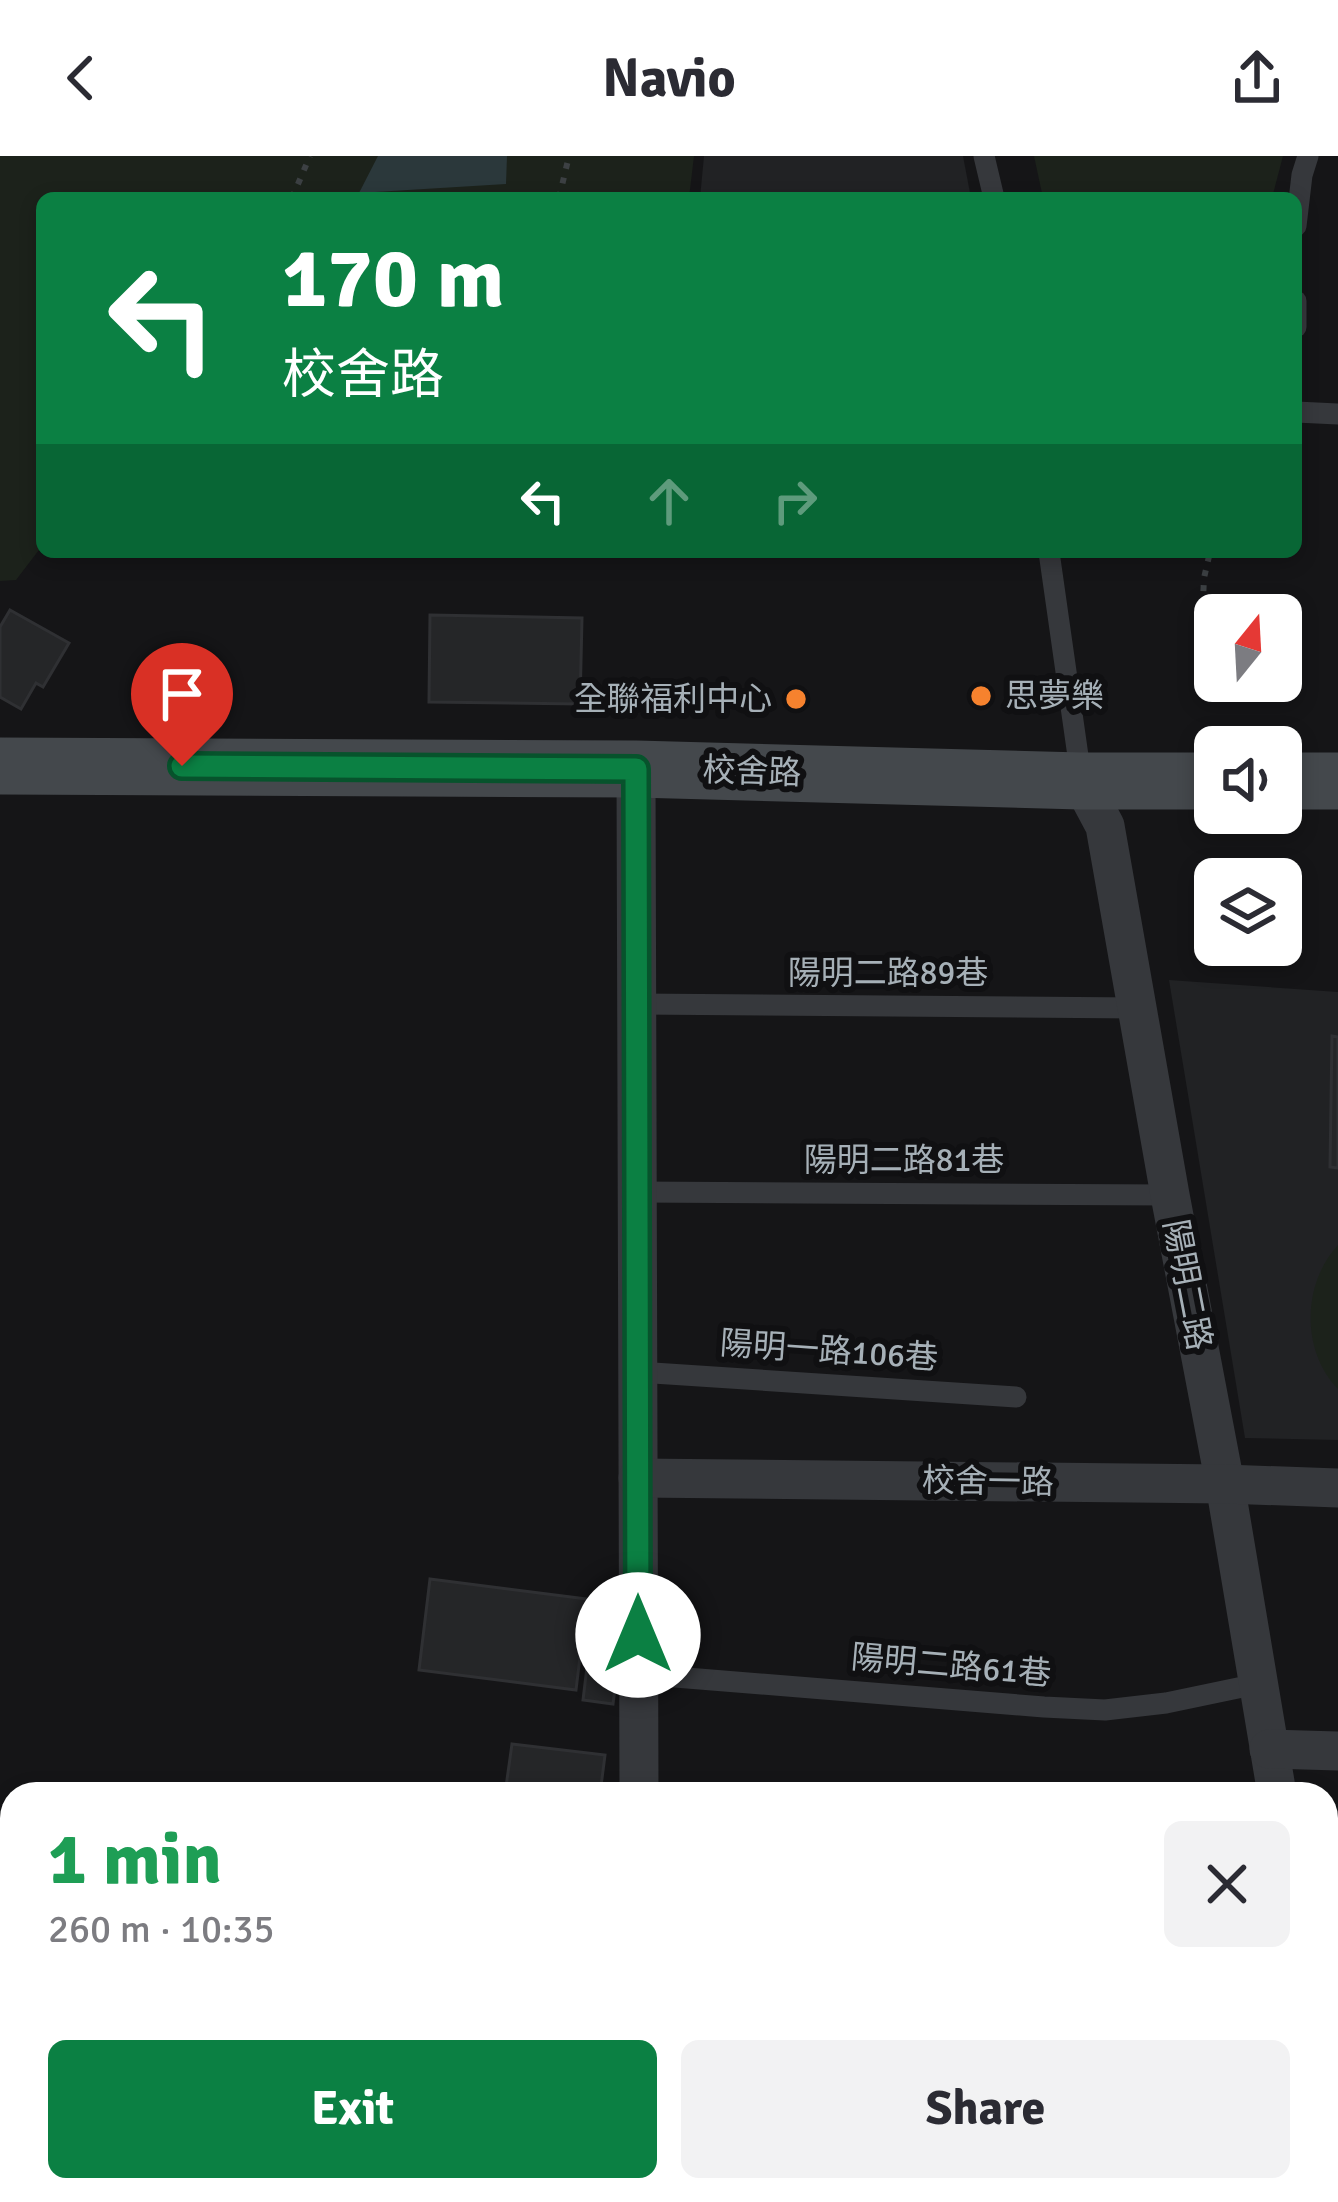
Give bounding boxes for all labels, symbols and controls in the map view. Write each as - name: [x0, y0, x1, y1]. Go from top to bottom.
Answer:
- icon: back: [48, 45, 114, 111]
- text: Navio: [602, 45, 736, 112]
- icon: share: [1224, 45, 1290, 111]
- text: 170 m: [282, 227, 504, 331]
- icon: left: [84, 240, 240, 396]
- text: 校舍路: [282, 342, 444, 409]
- icon: left: [510, 468, 576, 534]
- icon: ahead: [636, 468, 702, 534]
- icon: right: [762, 468, 828, 534]
- north arrow: [1194, 594, 1302, 702]
- map controls: [1194, 594, 1302, 966]
- pin: [131, 643, 233, 766]
- icon: arrive: [149, 661, 215, 727]
- place label: 思夢樂: [1005, 676, 1104, 717]
- place label: 全聯福利中心: [574, 679, 772, 720]
- marker: 思夢樂: [968, 683, 994, 709]
- marker: 全聯福利中心: [783, 686, 809, 712]
- button: sound: [1194, 726, 1302, 834]
- street label: 校舍路: [702, 750, 802, 794]
- button: layers: [1194, 858, 1302, 966]
- street label: 陽明二路89巷: [788, 953, 988, 994]
- street label: 陽明二路81巷: [804, 1140, 1004, 1181]
- street label: 陽明二路: [1154, 1216, 1220, 1354]
- street label: 陽明一路106巷: [719, 1323, 939, 1379]
- street label: 校舍一路: [922, 1460, 1054, 1504]
- position arrow: [575, 1572, 701, 1698]
- street label: 陽明二路61巷: [849, 1637, 1053, 1695]
- text: 1 min: [48, 1815, 222, 1904]
- button: close: [1164, 1821, 1290, 1947]
- text: 260 m · 10:35: [48, 1905, 275, 1953]
- button: Exit: [48, 2040, 657, 2178]
- button: Share: [681, 2040, 1290, 2178]

